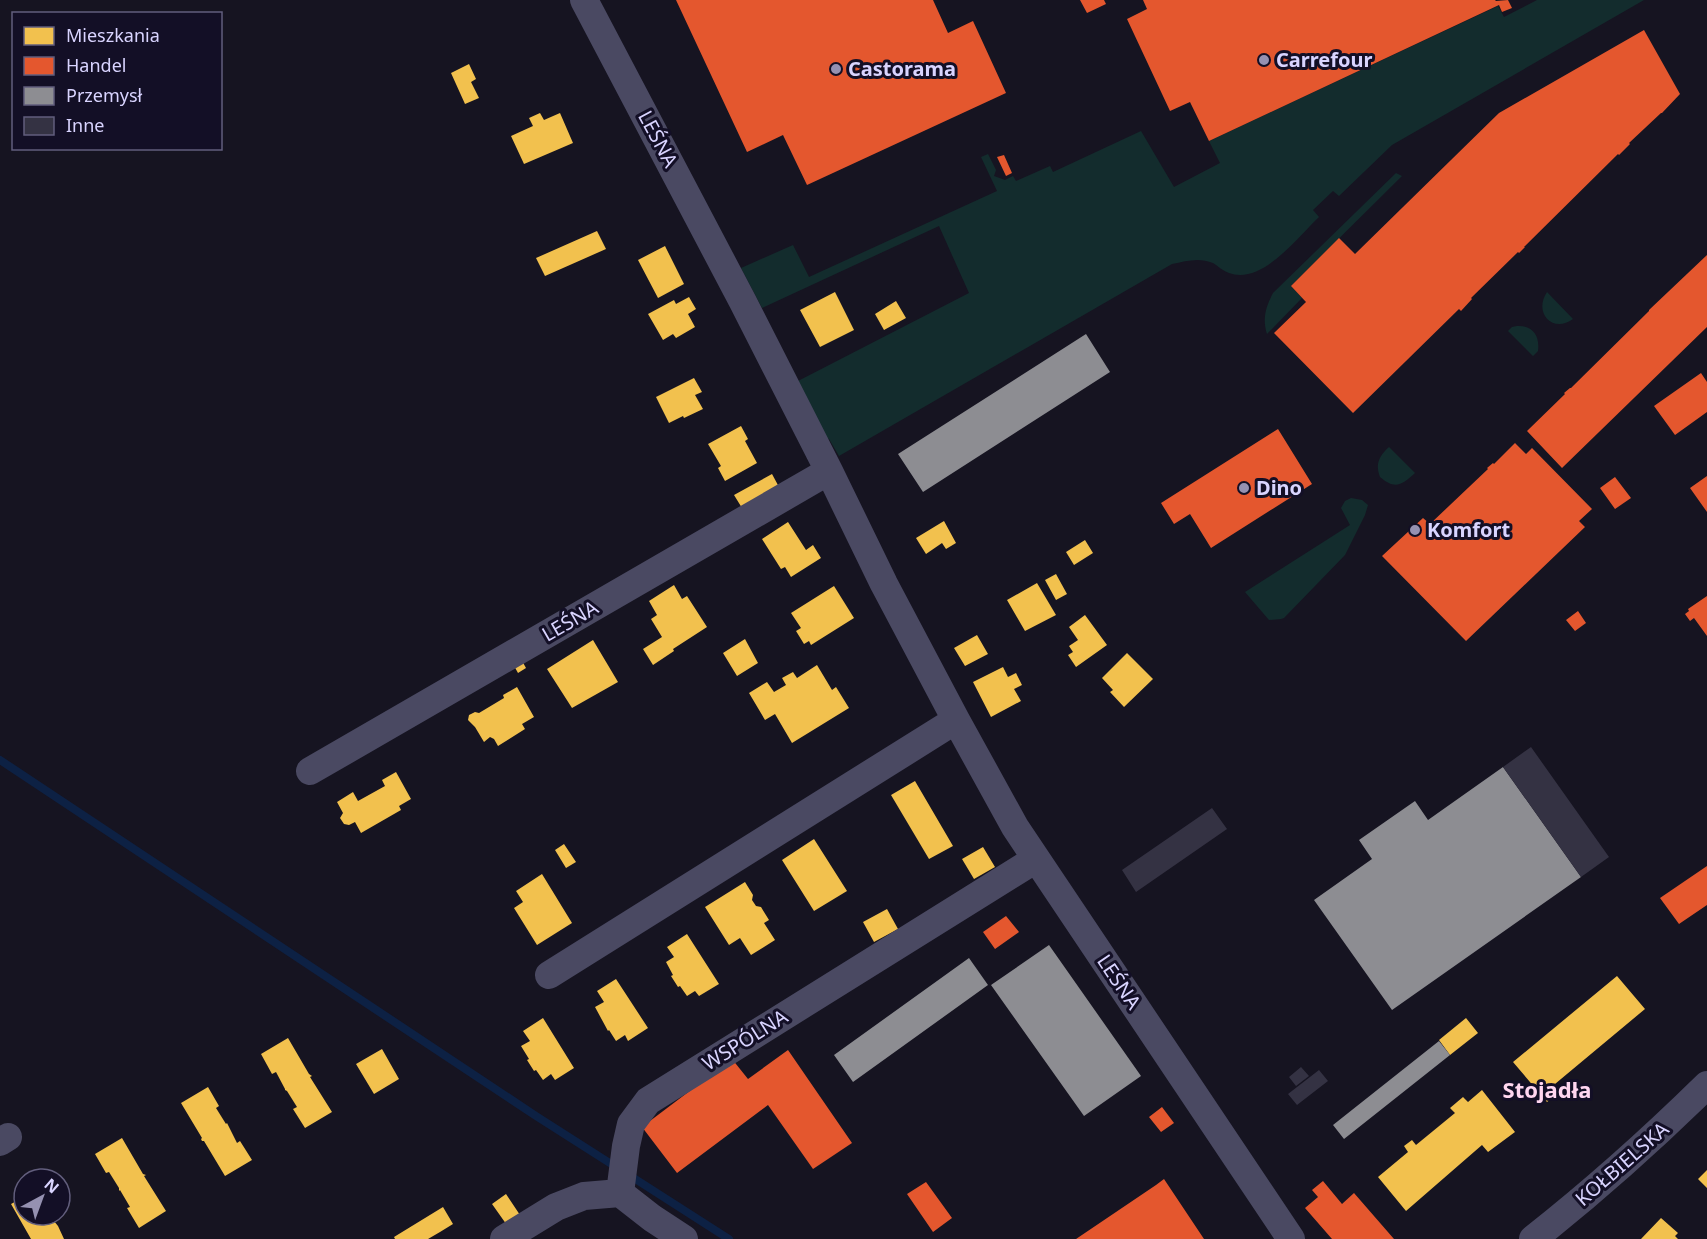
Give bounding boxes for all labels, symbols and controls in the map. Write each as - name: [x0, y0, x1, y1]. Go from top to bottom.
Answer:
- legend: [12, 12, 222, 150]
- text: Mieszkania: [66, 23, 160, 47]
- place label: Carrefour: [1276, 46, 1372, 73]
- text: Handel: [66, 53, 126, 77]
- marker: Carrefour: [1257, 53, 1271, 67]
- place label: Castorama: [848, 55, 956, 82]
- marker: Castorama: [829, 62, 843, 76]
- text: Przemysł: [66, 83, 143, 107]
- street label: LEŚNA: [632, 106, 685, 172]
- text: Inne: [66, 113, 105, 137]
- place label: Dino: [1256, 474, 1302, 501]
- marker: Dino: [1237, 481, 1251, 495]
- place label: Komfort: [1427, 516, 1510, 543]
- marker: Komfort: [1408, 523, 1422, 537]
- street label: LEŚNA: [537, 594, 603, 647]
- street label: LEŚNA: [1091, 949, 1148, 1015]
- street label: WSPÓLNA: [697, 1003, 793, 1076]
- district label: Stojadła: [1503, 1074, 1591, 1104]
- street label: KOŁBIELSKA: [1569, 1115, 1674, 1212]
- north arrow: [12, 1167, 72, 1227]
- text: N: [40, 1173, 64, 1198]

